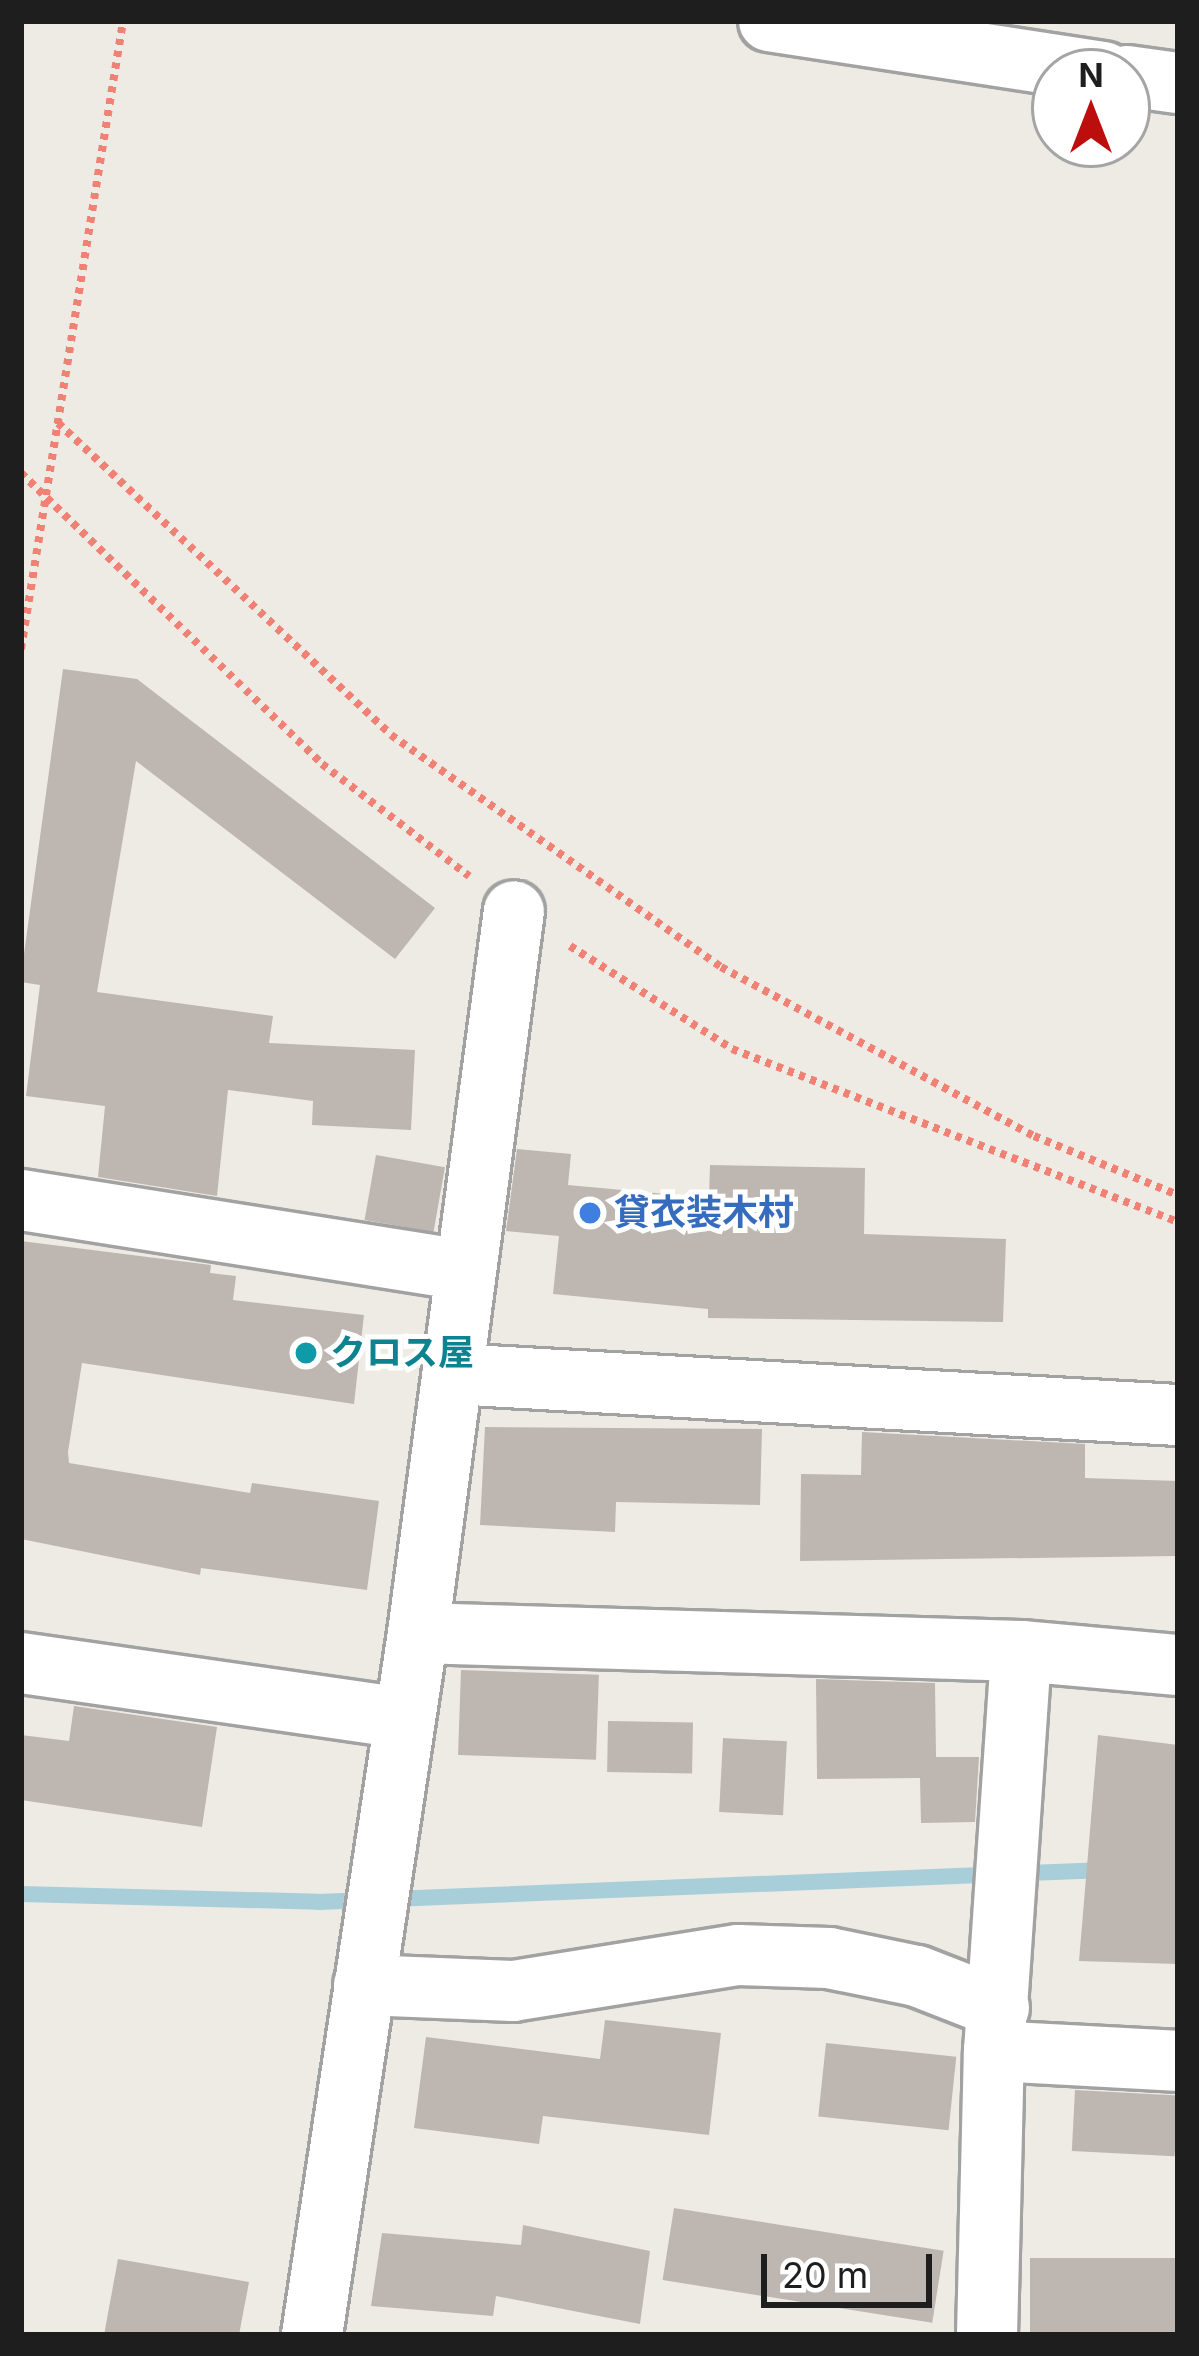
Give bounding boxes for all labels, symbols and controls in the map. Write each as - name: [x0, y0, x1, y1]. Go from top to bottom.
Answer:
- north arrow: [1031, 48, 1151, 168]
- text: N: [1078, 55, 1104, 95]
- place label: 貸衣装木村: [614, 1191, 794, 1235]
- marker: 貸衣装木村: [577, 1200, 603, 1226]
- place label: クロス屋: [330, 1331, 474, 1375]
- marker: クロス屋: [293, 1340, 319, 1366]
- scale bar: [767, 2230, 938, 2304]
- text: 20 m: [782, 2253, 868, 2297]

